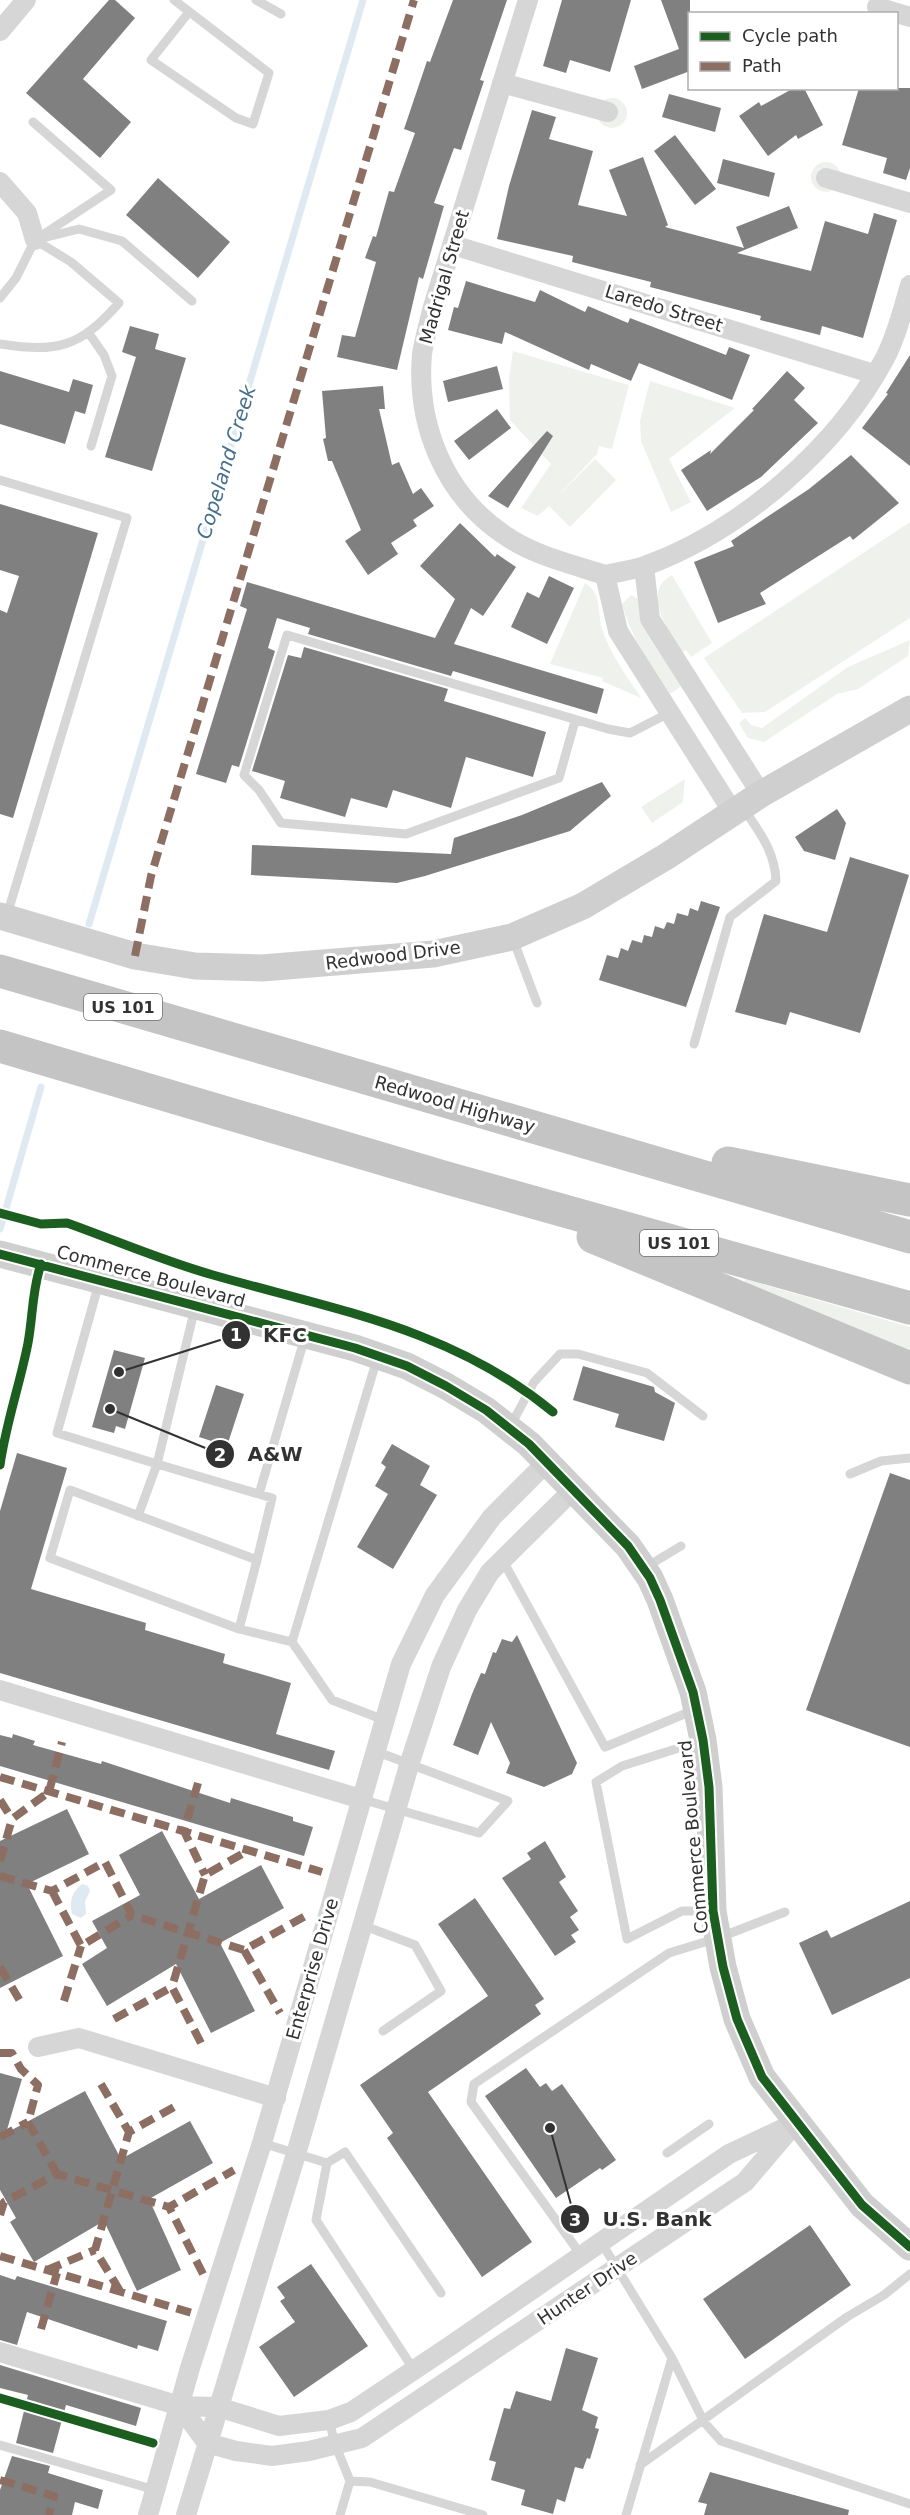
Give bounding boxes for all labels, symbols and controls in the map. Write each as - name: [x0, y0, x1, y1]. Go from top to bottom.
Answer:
- legend: [688, 12, 898, 90]
- text: Cycle path: [742, 25, 838, 46]
- text: Path: [742, 55, 782, 76]
- street label: Madrigal Street: [415, 208, 473, 346]
- street label: Laredo Street: [603, 280, 725, 336]
- water label: Copeland Creek: [191, 381, 261, 542]
- street label: Redwood Drive: [324, 936, 462, 974]
- road number: US 101: [84, 994, 162, 1020]
- street label: Redwood Highway: [372, 1071, 538, 1137]
- road number: US 101: [640, 1230, 718, 1256]
- street label: Commerce Boulevard: [54, 1241, 248, 1311]
- callout: KFC: [221, 1316, 319, 1354]
- text: KFC: [263, 1323, 307, 1347]
- text: 1: [230, 1324, 242, 1345]
- callout: A&W: [205, 1435, 314, 1473]
- text: A&W: [248, 1442, 302, 1466]
- text: 2: [214, 1444, 226, 1465]
- street label: Commerce Boulevard: [674, 1739, 712, 1935]
- street label: Enterprise Drive: [282, 1896, 342, 2042]
- callout: U.S. Bank: [560, 2200, 723, 2238]
- text: U.S. Bank: [602, 2207, 712, 2231]
- text: 3: [569, 2209, 581, 2230]
- street label: Hunter Drive: [533, 2247, 641, 2329]

